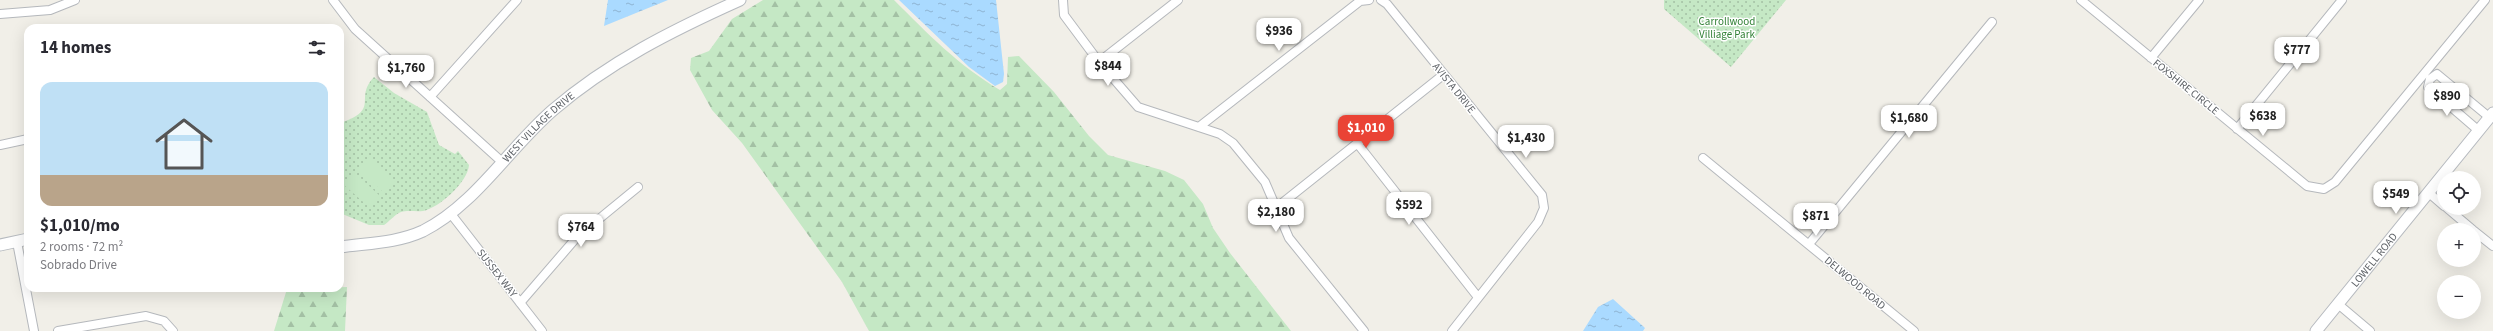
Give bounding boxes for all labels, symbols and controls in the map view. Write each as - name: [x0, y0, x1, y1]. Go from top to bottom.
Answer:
- park label: Carrollwood Villiage Park: [1699, 14, 1755, 42]
- pin: $936: [1255, 18, 1303, 52]
- text: $936: [1265, 22, 1293, 40]
- text: 14 homes: [40, 36, 111, 60]
- icon: filters: [306, 37, 328, 59]
- pin: $777: [2273, 37, 2321, 71]
- text: $777: [2283, 41, 2311, 59]
- pin: $844: [1084, 53, 1132, 87]
- pin: $1,760: [373, 55, 439, 89]
- street label: FOXSHIRE CIRCLE: [2150, 56, 2222, 118]
- text: $844: [1094, 57, 1122, 75]
- text: $1,760: [387, 59, 425, 77]
- street label: AVISTA DRIVE: [1429, 60, 1479, 117]
- pin: $890: [2423, 83, 2471, 117]
- text: $890: [2433, 87, 2461, 105]
- street label: WEST VILLAGE DRIVE: [499, 88, 578, 165]
- pin: $638: [2239, 103, 2287, 137]
- pin: $1,680: [1876, 105, 1942, 139]
- text: $638: [2249, 107, 2277, 125]
- icon: home: [148, 108, 220, 180]
- text: $1,680: [1890, 109, 1928, 127]
- pin: $1,010: [1333, 115, 1399, 149]
- text: $1,010: [1347, 119, 1385, 137]
- pin: $1,430: [1493, 125, 1559, 159]
- text: $1,430: [1507, 129, 1545, 147]
- map controls: [2437, 171, 2481, 319]
- button: locate: [2437, 171, 2481, 215]
- pin: $549: [2372, 181, 2420, 215]
- text: $549: [2382, 185, 2410, 203]
- pin: $592: [1385, 192, 1433, 226]
- text: $592: [1395, 196, 1423, 214]
- pin: $2,180: [1243, 199, 1309, 233]
- text: $2,180: [1257, 203, 1295, 221]
- pin: $871: [1792, 203, 1840, 237]
- text: $871: [1802, 207, 1830, 225]
- text: $1,010/mo: [40, 214, 120, 238]
- pin: $764: [557, 214, 605, 248]
- text: $764: [567, 218, 595, 236]
- button: +: [2437, 223, 2481, 267]
- street label: LOWELL ROAD: [2347, 229, 2401, 290]
- text: 2 rooms · 72 m²: [40, 238, 123, 256]
- street label: SUSSEX WAY: [473, 246, 521, 301]
- street label: DELWOOD ROAD: [1821, 253, 1889, 313]
- text: Sobrado Drive: [40, 256, 117, 274]
- button: −: [2437, 275, 2481, 319]

